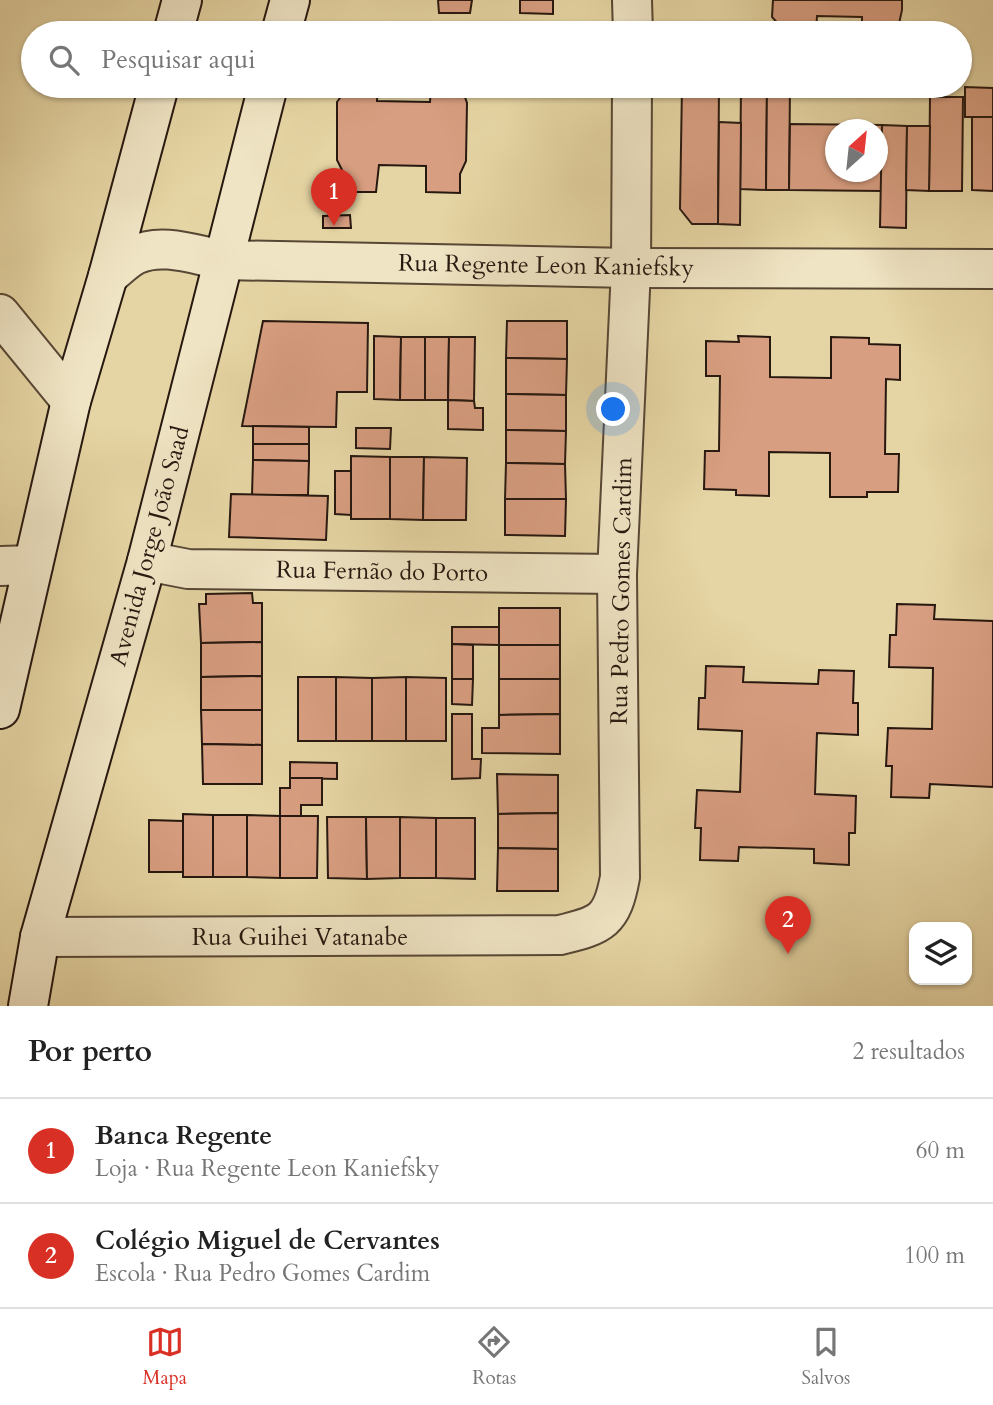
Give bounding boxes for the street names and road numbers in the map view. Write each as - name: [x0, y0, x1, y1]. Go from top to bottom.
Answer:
- street label: Rua Regente Leon Kaniefsky: [398, 246, 695, 285]
- street label: Avenida Jorge João Saad: [102, 422, 197, 670]
- street label: Rua Pedro Gomes Cardim: [603, 456, 640, 725]
- street label: Rua Fernão do Porto: [276, 553, 488, 590]
- street label: Rua Guihei Vatanabe: [192, 921, 408, 954]

